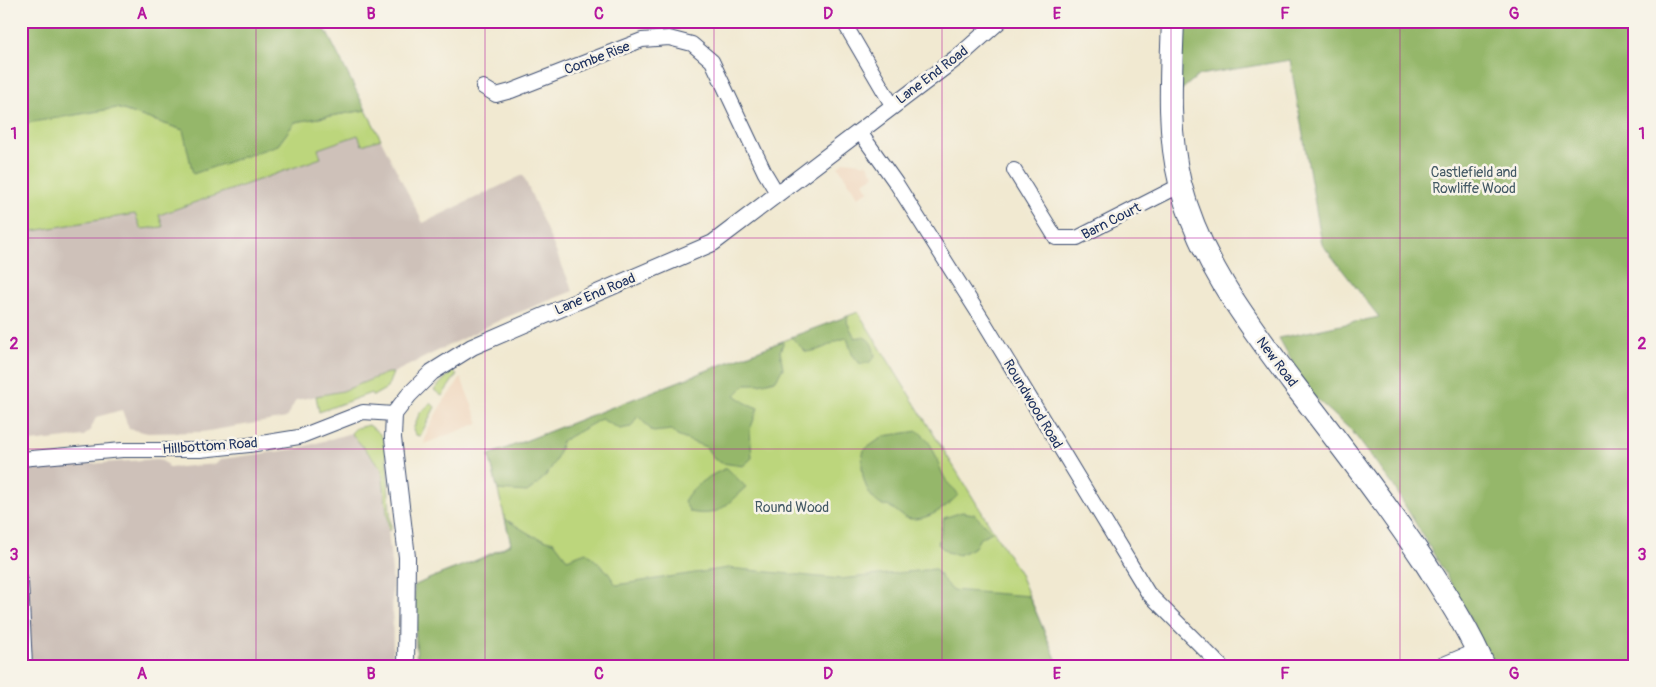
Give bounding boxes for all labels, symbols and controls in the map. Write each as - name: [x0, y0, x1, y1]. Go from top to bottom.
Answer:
- text: A: [137, 4, 148, 24]
- text: B: [366, 4, 376, 24]
- text: C: [594, 4, 604, 24]
- text: D: [823, 4, 833, 24]
- text: E: [1053, 4, 1062, 24]
- text: F: [1280, 4, 1290, 24]
- text: G: [1509, 4, 1520, 24]
- street label: Combe Rise: [562, 38, 632, 78]
- street label: Lane End Road: [893, 42, 972, 108]
- text: 1: [11, 124, 17, 144]
- text: 1: [1639, 124, 1645, 144]
- park label: Castlefield and Rowliffe Wood: [1431, 164, 1517, 197]
- street label: Barn Court: [1079, 199, 1144, 243]
- street label: Lane End Road: [552, 269, 638, 319]
- text: 2: [10, 334, 19, 354]
- street label: New Road: [1253, 334, 1301, 390]
- text: 2: [1638, 334, 1647, 354]
- street label: Roundwood Road: [1000, 356, 1066, 452]
- street label: Hillbottom Road: [162, 434, 258, 458]
- park label: Round Wood: [755, 499, 829, 516]
- text: 3: [10, 545, 19, 565]
- text: 3: [1638, 545, 1647, 565]
- text: A: [137, 664, 148, 684]
- text: B: [366, 664, 376, 684]
- text: C: [594, 664, 604, 684]
- text: D: [823, 664, 833, 684]
- text: E: [1053, 664, 1062, 684]
- text: F: [1280, 664, 1290, 684]
- text: G: [1509, 664, 1520, 684]

